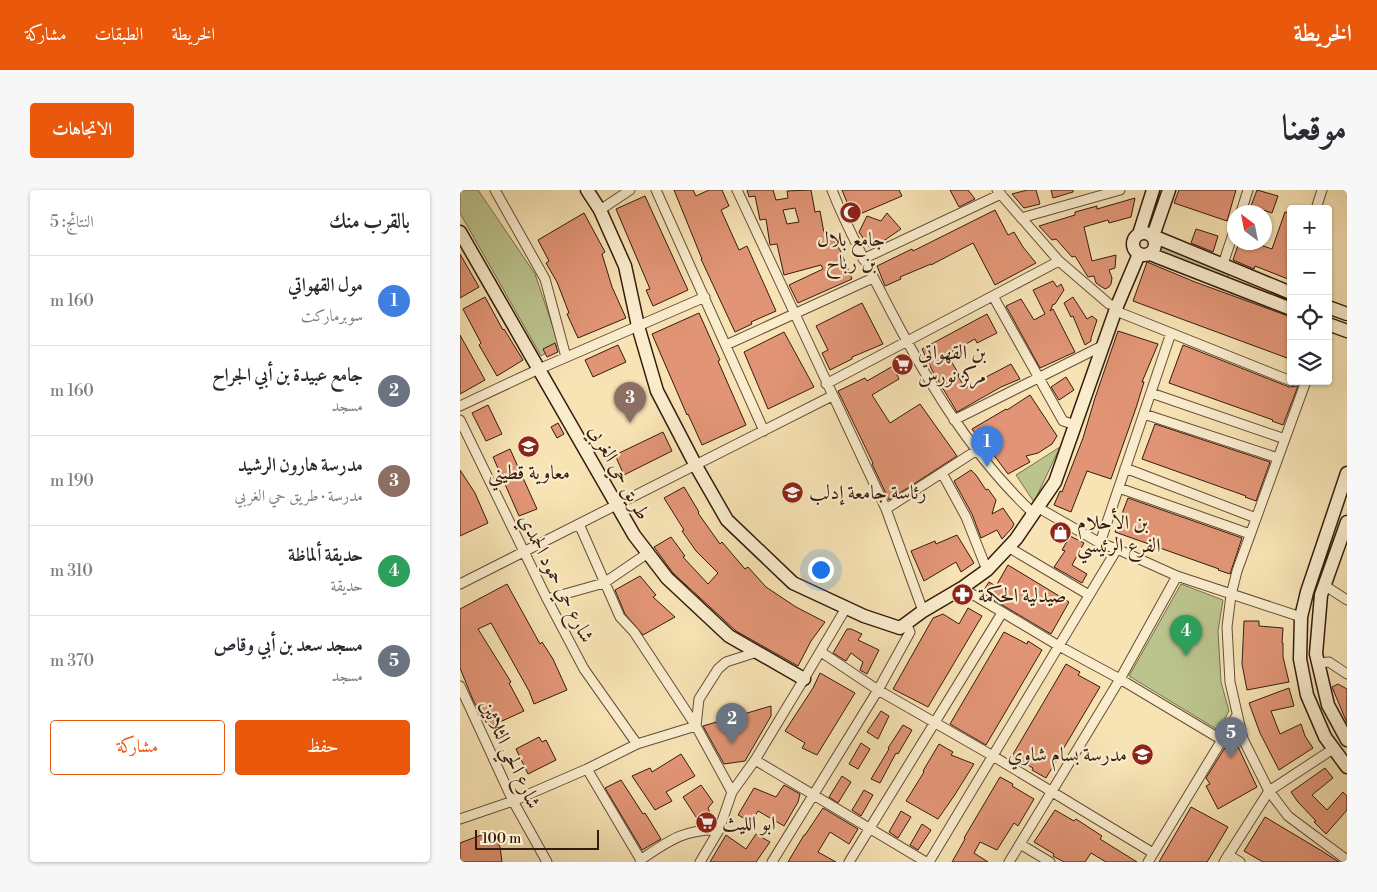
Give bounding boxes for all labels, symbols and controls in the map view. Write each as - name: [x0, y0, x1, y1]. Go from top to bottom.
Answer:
- text: الخريطة: [1294, 19, 1352, 49]
- text: مشاركة: [25, 23, 66, 46]
- text: الطبقات: [94, 23, 143, 46]
- text: الخريطة: [171, 23, 215, 46]
- button: الاتجاهات: [30, 103, 134, 158]
- text: موقعنا: [1282, 107, 1347, 150]
- mosque icon: جامع بلال بن رباح: [839, 201, 863, 225]
- north arrow: [1227, 205, 1272, 250]
- map controls: [1287, 205, 1332, 385]
- button: +: [1287, 205, 1332, 250]
- text: بالقرب منك: [329, 209, 410, 235]
- text: النتائج: 5: [50, 212, 94, 232]
- place label: جامع بلال بن رباح: [817, 228, 885, 280]
- button: −: [1287, 250, 1332, 295]
- text: مول القهواتي: [288, 273, 363, 297]
- text: 160 m: [50, 291, 94, 311]
- text: 1: [390, 291, 398, 311]
- button: locate: [1287, 295, 1332, 340]
- text: سوبرماركت: [301, 306, 363, 326]
- button: layers: [1287, 340, 1332, 385]
- place label: بن القهواتي مركز نورس: [918, 341, 986, 389]
- supermarket icon: بن القهواتي مركز نورس: [890, 352, 914, 376]
- text: جامع عبيدة بن أبي الجراح: [212, 363, 363, 387]
- text: 160 m: [50, 381, 94, 401]
- text: 2: [389, 381, 399, 401]
- pin: 3: [614, 382, 646, 423]
- text: مسجد: [332, 396, 363, 416]
- street label: طريق حي الغربي: [581, 421, 655, 526]
- pin: 1: [971, 426, 1003, 467]
- school or university icon: معاوية قطيني: [517, 434, 541, 458]
- text: مدرسة هارون الرشيد: [238, 453, 363, 477]
- place label: معاوية قطيني: [488, 461, 570, 491]
- text: 190 m: [50, 471, 94, 491]
- text: 3: [389, 471, 399, 491]
- school or university icon: رئاسة جامعة إدلب: [781, 480, 805, 504]
- place label: رئاسة جامعة إدلب: [809, 481, 926, 506]
- text: مدرسة · طريق حي الغربي: [234, 486, 363, 506]
- place label: بن الأحلام الفرع الرئيسي: [1077, 507, 1161, 564]
- street label: شارع حي حمود الحمدي: [509, 510, 599, 649]
- shop icon: بن الأحلام الفرع الرئيسي: [1049, 521, 1073, 545]
- text: حديقة ألماظة: [288, 543, 363, 567]
- your location: [808, 557, 834, 583]
- text: 310 m: [50, 561, 93, 581]
- text: 4: [389, 561, 399, 581]
- text: حديقة: [331, 576, 363, 596]
- pharmacy icon: صيدلية الحكمة: [950, 583, 974, 607]
- place label: صيدلية الحكمة: [978, 584, 1066, 609]
- pin: 4: [1170, 615, 1202, 656]
- text: مسجد سعد بن أبي وقاص: [214, 633, 363, 657]
- text: 370 m: [50, 651, 94, 671]
- text: 5: [389, 651, 399, 671]
- text: مسجد: [332, 666, 363, 686]
- street label: شارع الحي الثلاثين: [469, 696, 546, 815]
- pin: 2: [716, 703, 748, 744]
- pin: 5: [1215, 717, 1247, 758]
- button: مشاركة: [50, 720, 225, 775]
- button: حفظ: [235, 720, 410, 775]
- school or university icon: مدرسة بسام شاوي: [1131, 742, 1155, 766]
- place label: مدرسة بسام شاوي: [1008, 743, 1127, 772]
- supermarket icon: ابو الليث: [694, 811, 718, 835]
- place label: ابو الليث: [722, 812, 776, 837]
- scale bar: [475, 827, 599, 850]
- text: 100 m: [482, 830, 521, 848]

